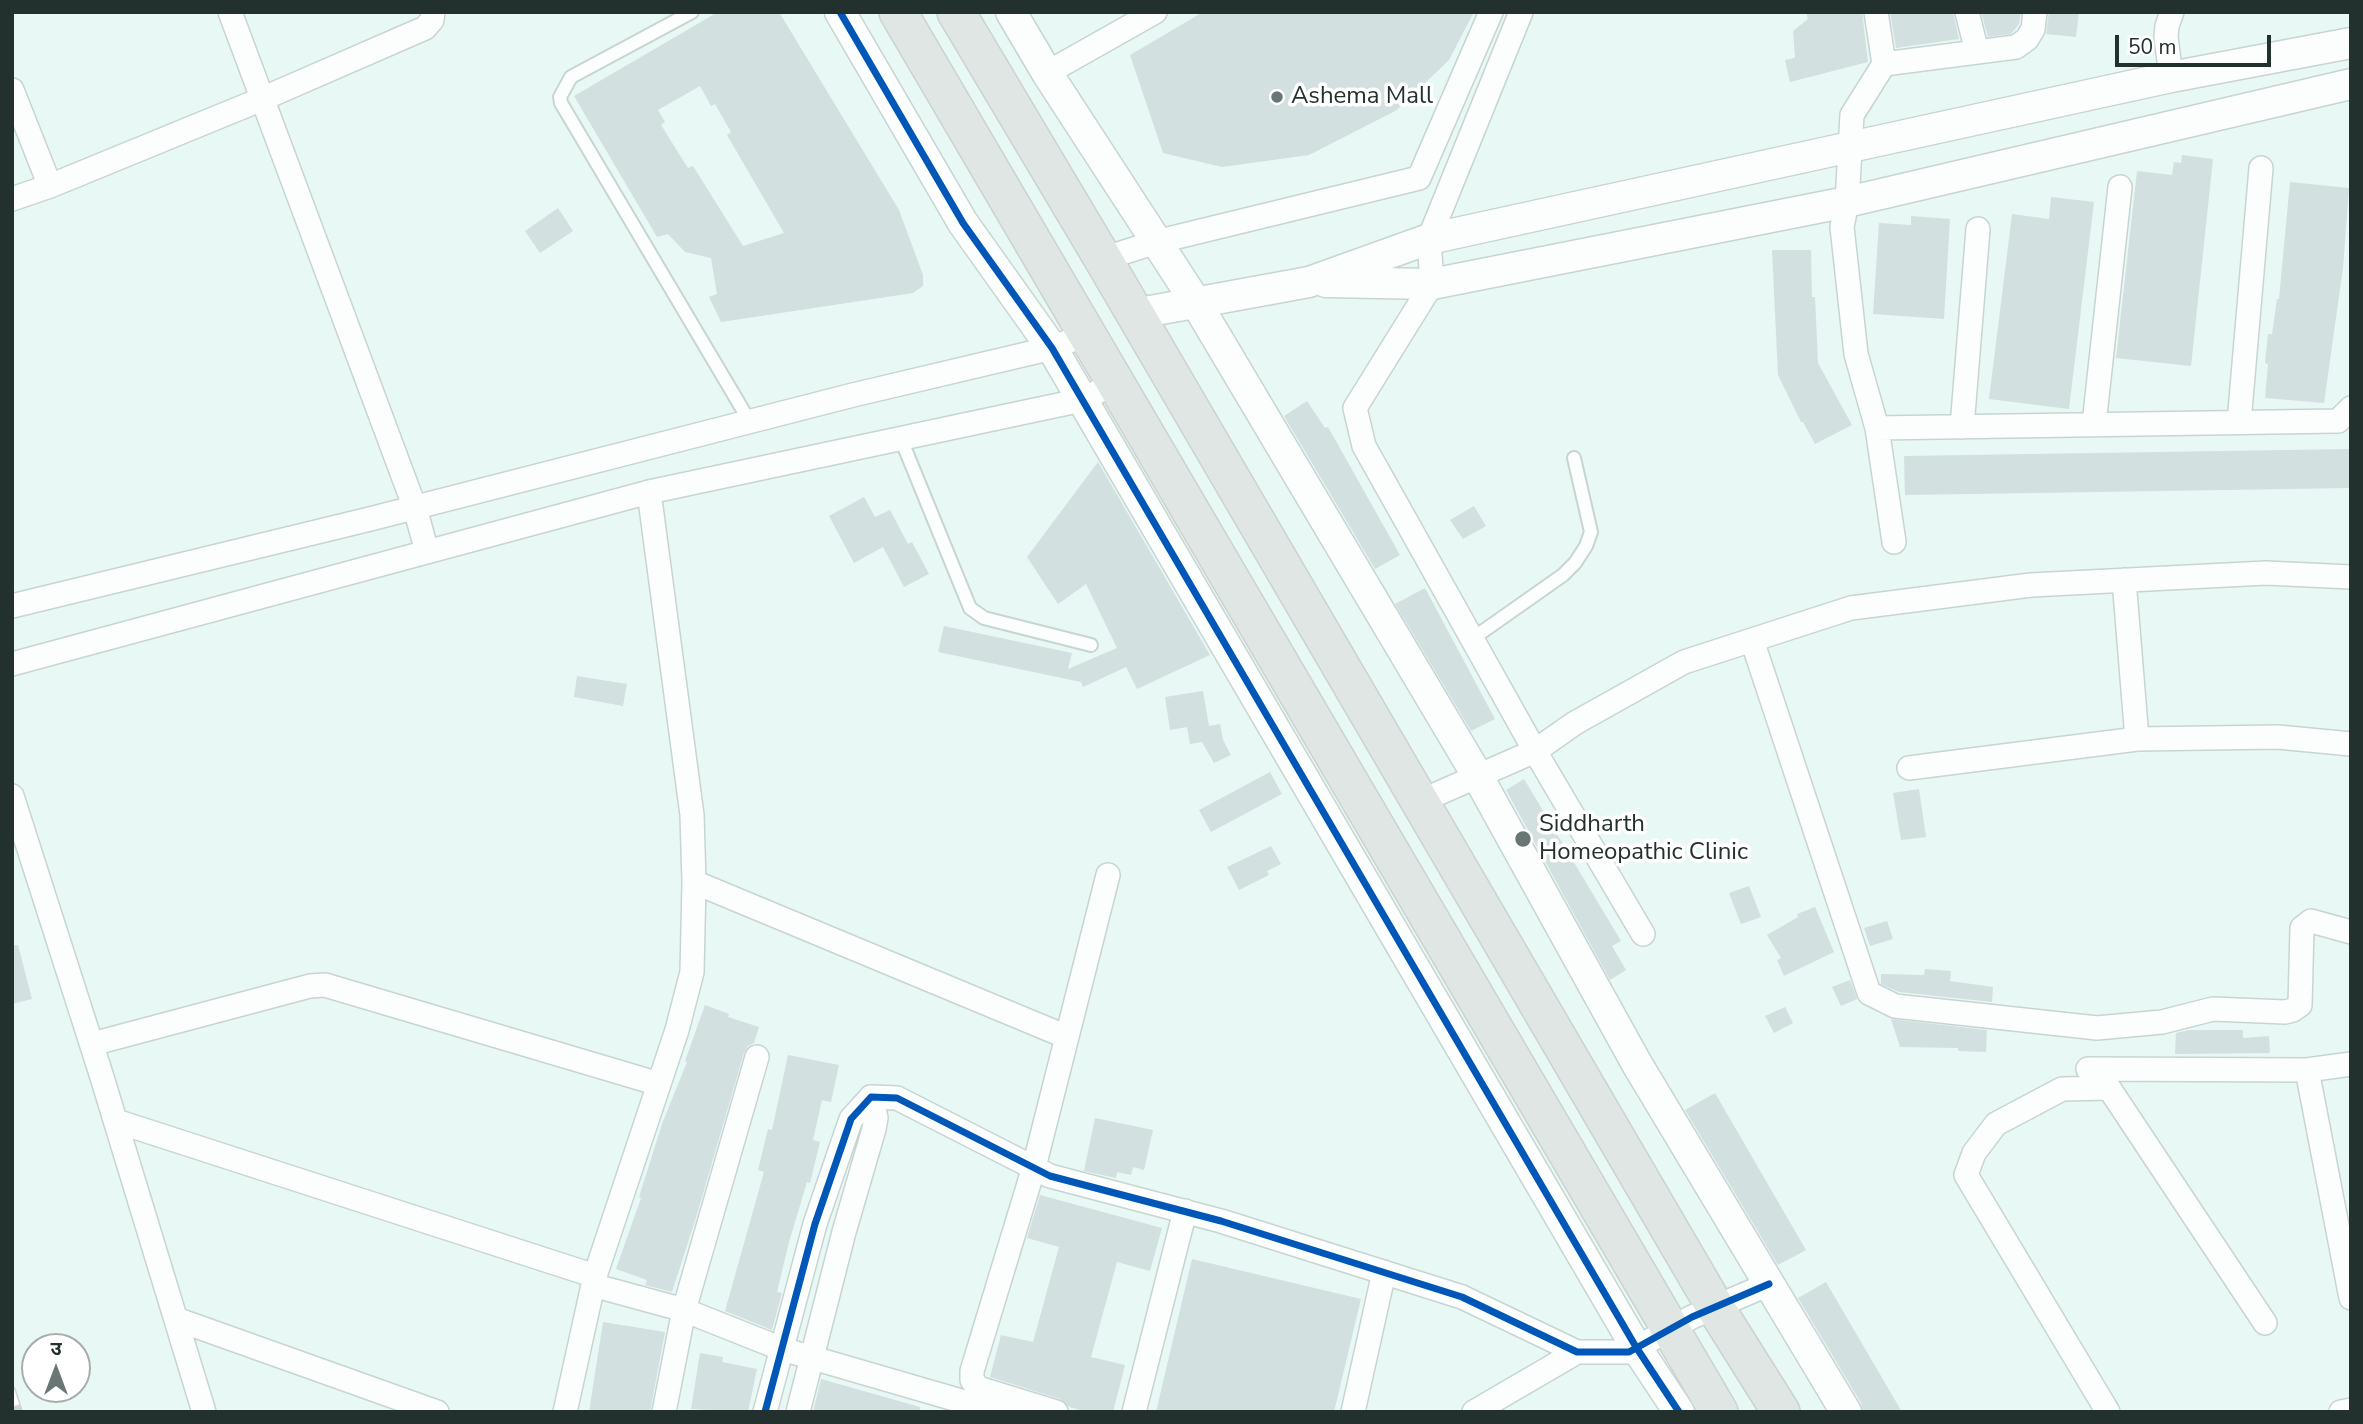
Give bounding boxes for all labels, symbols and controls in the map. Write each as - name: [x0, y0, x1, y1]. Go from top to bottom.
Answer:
- scale bar: [2118, 21, 2274, 65]
- text: 50 m: [2128, 33, 2177, 61]
- place label: Ashema Mall: [1291, 83, 1433, 111]
- marker: Ashema Mall: [1269, 89, 1285, 105]
- place label: Siddharth Homeopathic Clinic: [1539, 811, 1748, 867]
- marker: Siddharth Homeopathic Clinic: [1513, 829, 1533, 849]
- north arrow: [21, 1333, 91, 1403]
- text: उ: [50, 1336, 62, 1362]

